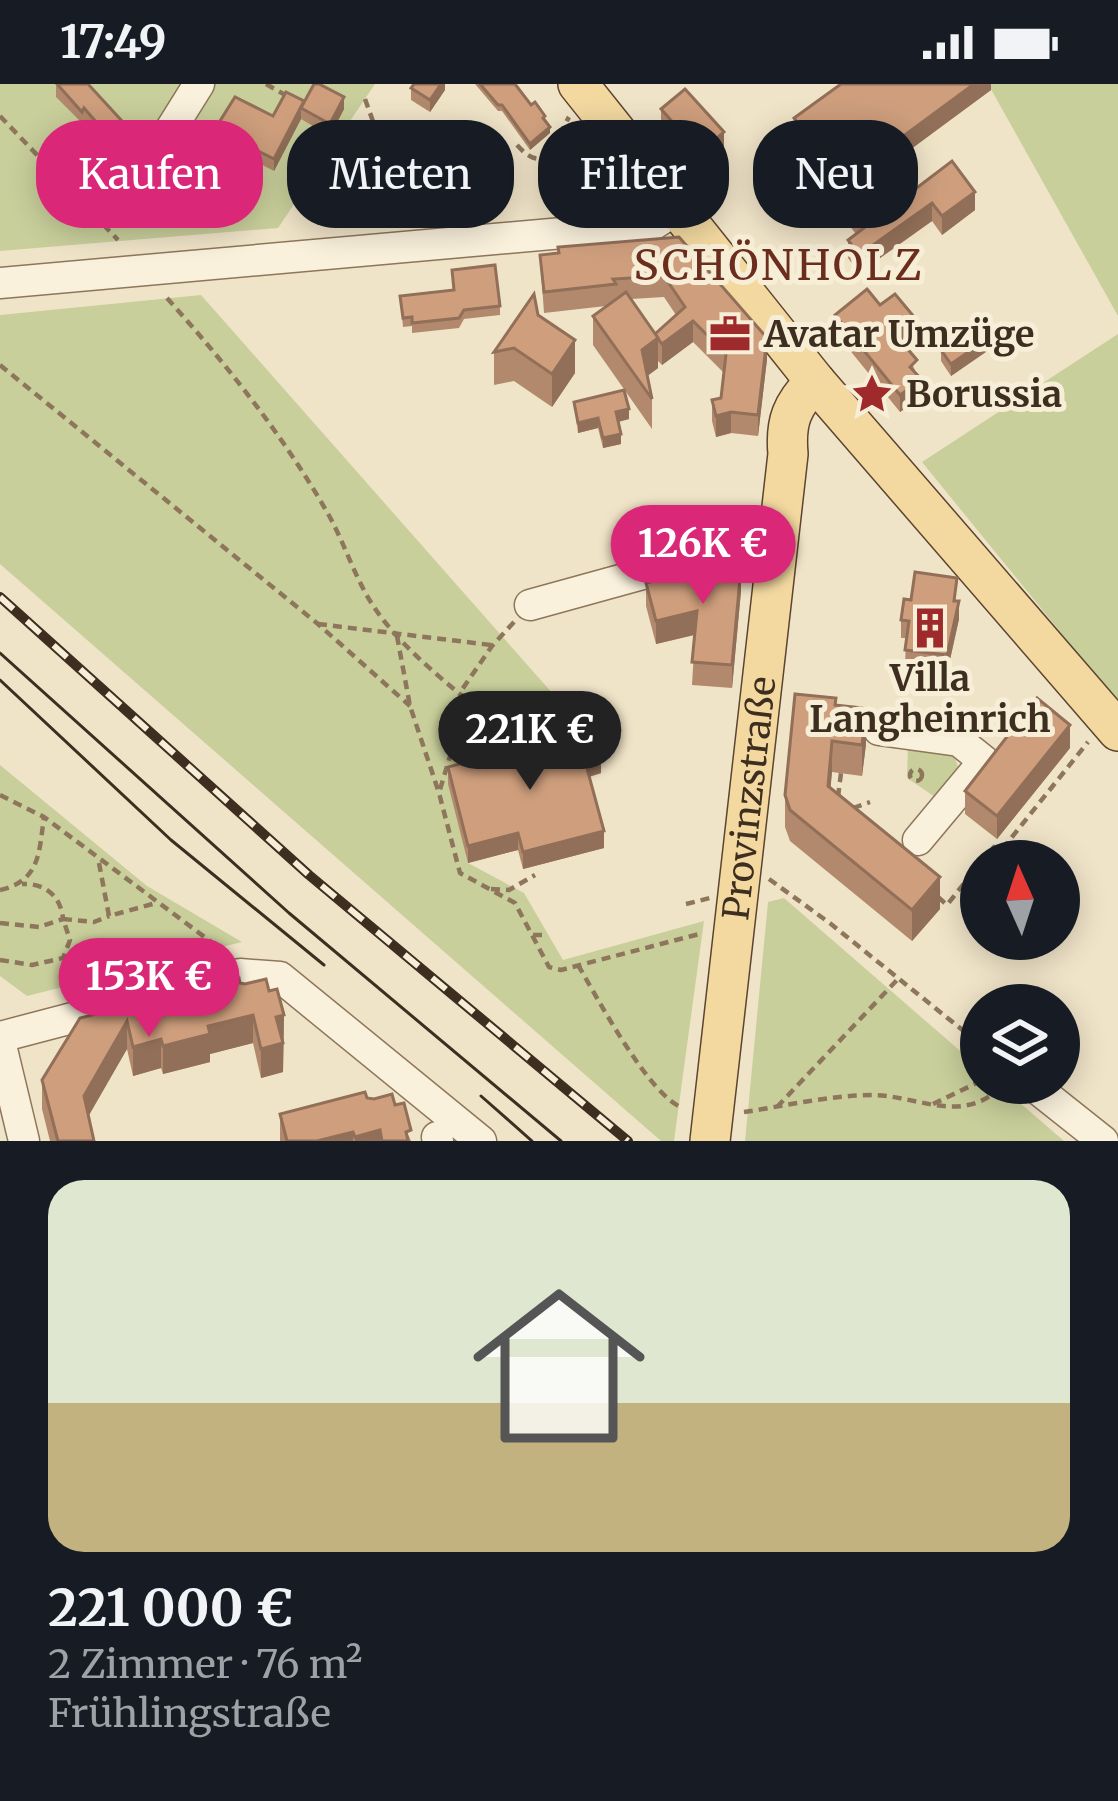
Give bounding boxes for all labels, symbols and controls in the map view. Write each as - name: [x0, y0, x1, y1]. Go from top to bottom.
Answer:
- text: 17:49: [60, 14, 167, 70]
- chip: Kaufen: [36, 120, 263, 228]
- chip: Mieten: [287, 120, 514, 228]
- chip: Filter: [538, 120, 729, 228]
- chip: Neu: [753, 120, 918, 228]
- district label: SCHÖNHOLZ: [633, 239, 925, 291]
- office icon: Avatar Umzüge: [707, 311, 753, 357]
- place label: Avatar Umzüge: [763, 312, 1035, 357]
- place icon: Borussia: [849, 371, 895, 417]
- place label: Borussia: [906, 372, 1062, 417]
- pin: 126K €: [605, 505, 801, 607]
- text: 126K €: [638, 519, 768, 568]
- building icon: Villa Langheinrich: [907, 605, 953, 651]
- place label: Villa Langheinrich: [809, 656, 1051, 742]
- street label: Provinzstraße: [713, 674, 785, 922]
- pin: 221K €: [432, 691, 628, 793]
- text: 221K €: [465, 705, 595, 754]
- north arrow: [960, 840, 1080, 960]
- map controls: [960, 840, 1080, 1104]
- pin: 153K €: [51, 938, 247, 1040]
- text: 153K €: [86, 952, 212, 1001]
- button: layers: [960, 984, 1080, 1104]
- icon: home: [451, 1258, 667, 1474]
- text: 221 000 €: [48, 1576, 294, 1640]
- text: 2 Zimmer · 76 m²: [48, 1640, 362, 1689]
- text: Frühlingstraße: [48, 1689, 331, 1738]

